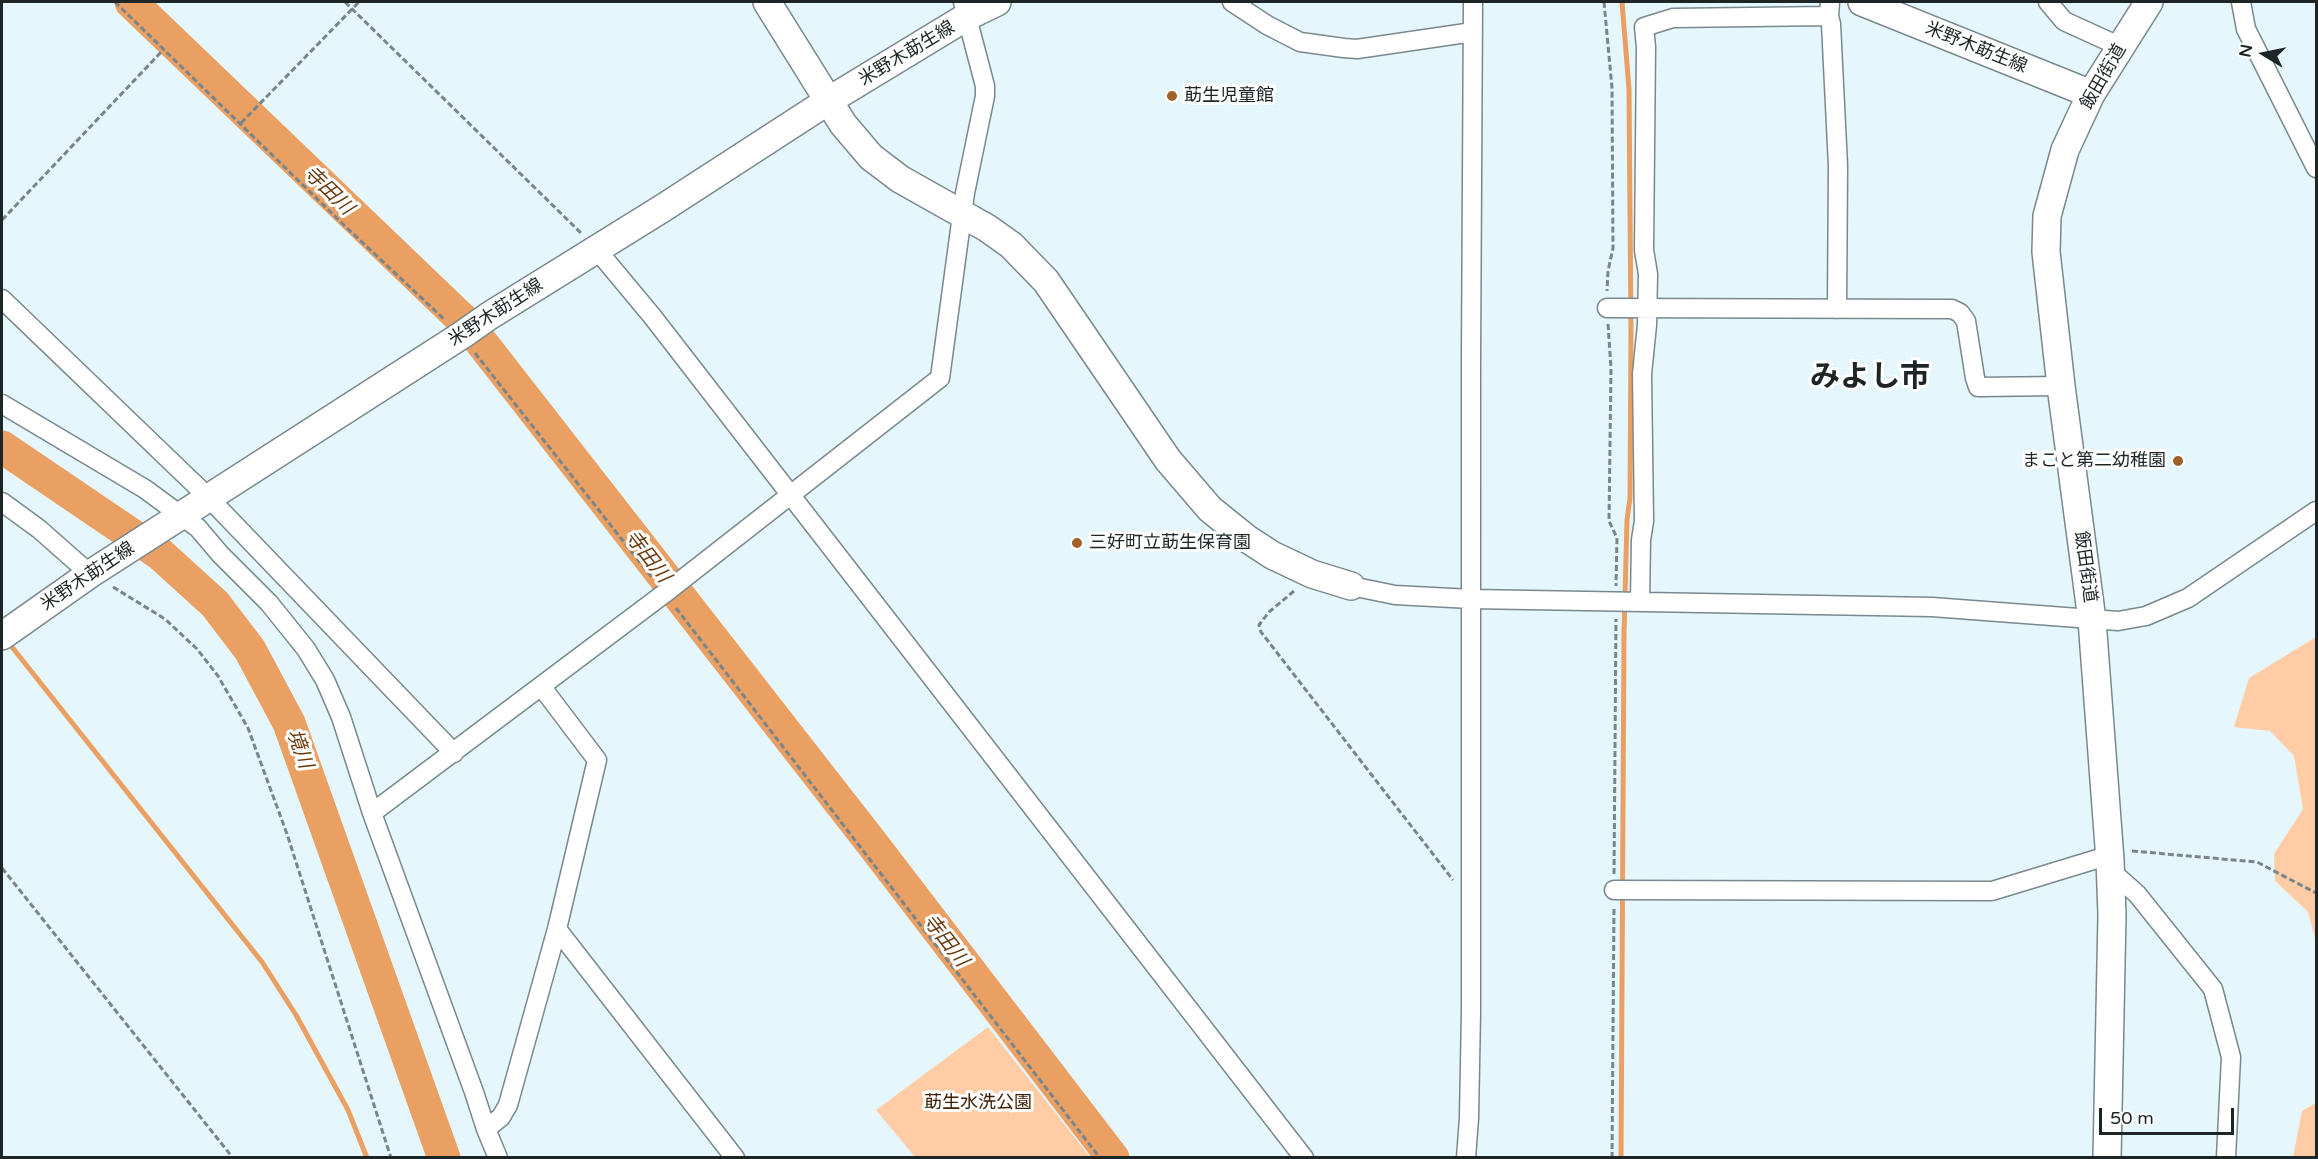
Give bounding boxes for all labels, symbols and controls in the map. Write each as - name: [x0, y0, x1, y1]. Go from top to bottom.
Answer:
- street label: 米野木莇生線: [855, 17, 959, 91]
- street label: 米野木莇生線: [1922, 18, 2030, 78]
- north arrow: [2234, 24, 2294, 84]
- street label: 飯田街道: [2077, 40, 2131, 114]
- text: N: [2235, 43, 2257, 59]
- place label: 莇生児童館: [1184, 85, 1274, 107]
- marker: 莇生児童館: [1165, 89, 1179, 103]
- water label: 寺田川: [298, 162, 358, 220]
- street label: 米野木莇生線: [445, 275, 547, 351]
- district label: みよし市: [1810, 360, 1930, 396]
- place label: まこと第二幼稚園: [2022, 450, 2166, 472]
- marker: まこと第二幼稚園: [2171, 454, 2185, 468]
- water label: 寺田川: [619, 526, 675, 588]
- street label: 飯田街道: [2069, 530, 2101, 604]
- place label: 三好町立莇生保育園: [1089, 532, 1251, 554]
- marker: 三好町立莇生保育園: [1070, 536, 1084, 550]
- street label: 米野木莇生線: [37, 538, 139, 616]
- water label: 境川: [281, 726, 317, 772]
- water label: 寺田川: [917, 910, 973, 972]
- park label: 莇生水洗公園: [924, 1092, 1032, 1114]
- scale bar: [2102, 1096, 2237, 1134]
- text: 50 m: [2110, 1107, 2154, 1129]

